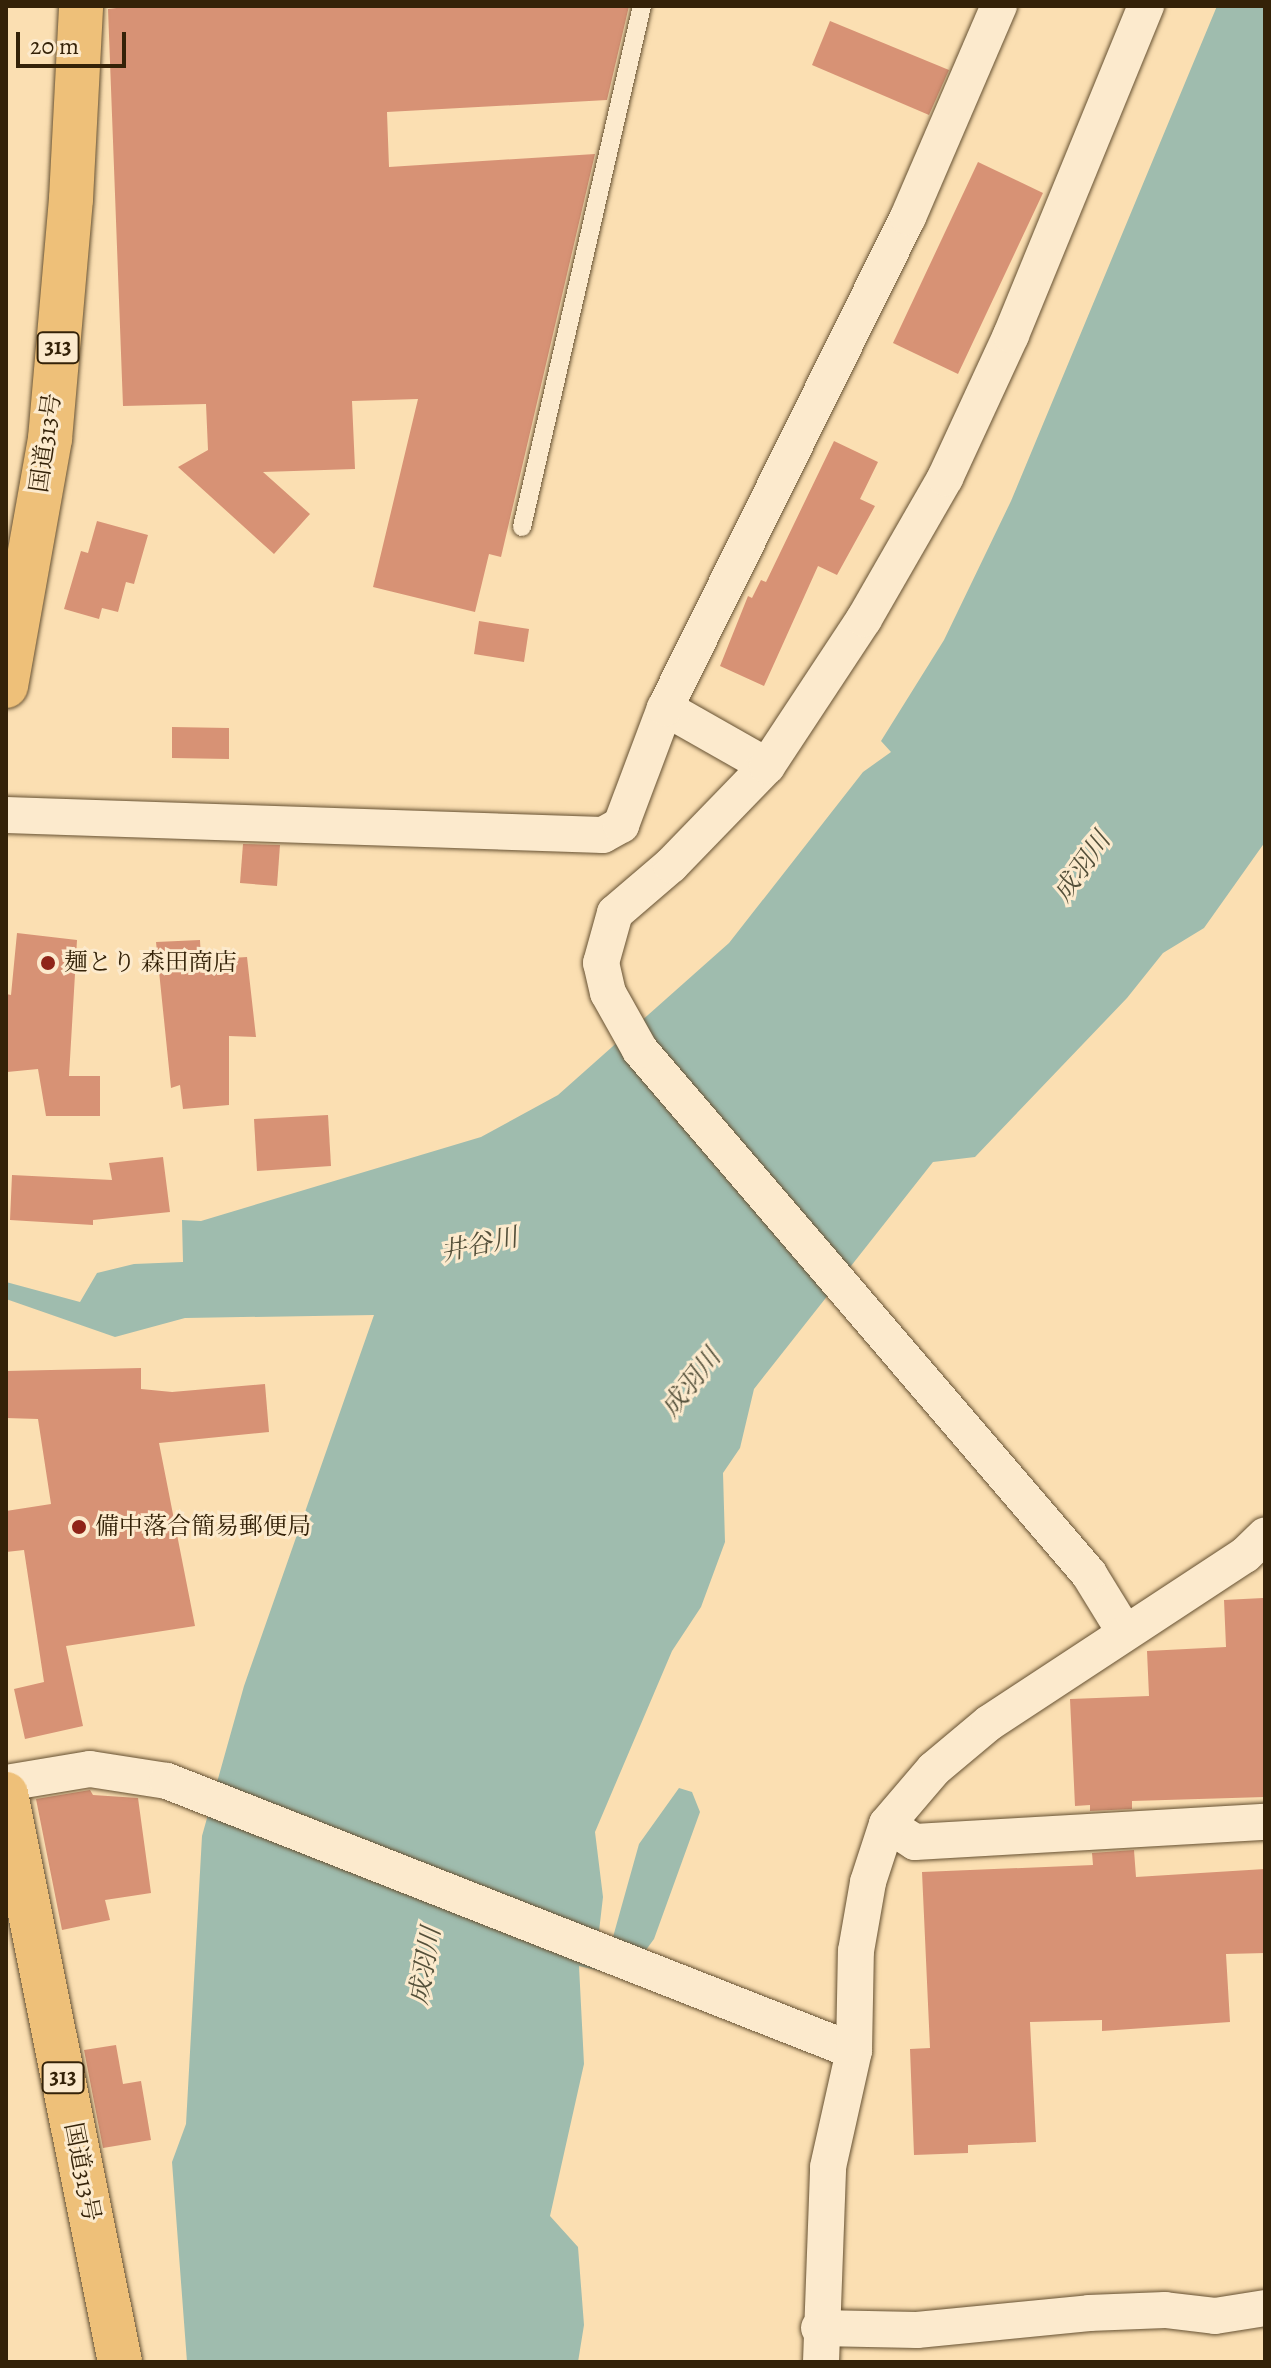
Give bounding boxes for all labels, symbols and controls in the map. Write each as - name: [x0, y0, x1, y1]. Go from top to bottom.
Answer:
- scale bar: [20, 16, 130, 66]
- text: 20 m: [30, 30, 79, 62]
- road number: 313: [36, 330, 80, 366]
- street label: 国道313号: [25, 391, 67, 495]
- water label: 成羽川: [1047, 826, 1117, 908]
- place label: 麺とり 森田商店: [64, 949, 237, 977]
- marker: 麺とり 森田商店: [39, 954, 57, 972]
- water label: 井谷川: [438, 1222, 520, 1268]
- water label: 成羽川: [655, 1343, 727, 1423]
- place label: 備中落合簡易郵便局: [95, 1513, 311, 1541]
- marker: 備中落合簡易郵便局: [70, 1518, 88, 1536]
- water label: 成羽川: [403, 1925, 447, 2007]
- road number: 313: [41, 2060, 85, 2096]
- street label: 国道313号: [58, 2120, 106, 2224]

